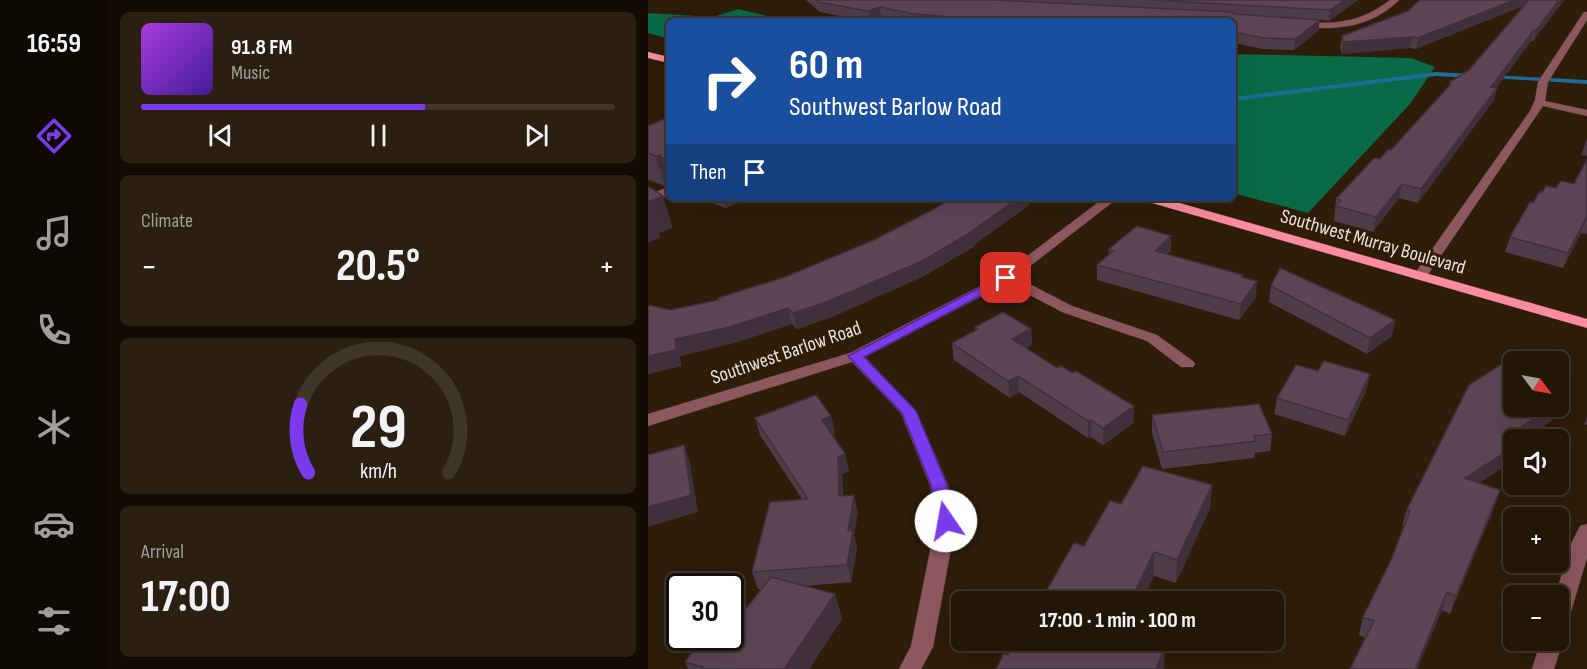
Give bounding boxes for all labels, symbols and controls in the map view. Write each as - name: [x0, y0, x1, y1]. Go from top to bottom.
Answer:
- text: 16:59: [27, 28, 81, 60]
- text: 91.8 FM: [231, 34, 292, 61]
- text: 60 m: [789, 40, 863, 91]
- icon: right: [690, 42, 768, 120]
- text: Music: [231, 61, 270, 85]
- text: Southwest Barlow Road: [789, 91, 1002, 123]
- icon: directions: [33, 115, 75, 157]
- icon: previous: [204, 119, 237, 152]
- icon: pause: [362, 119, 395, 152]
- icon: next: [520, 119, 553, 152]
- icon: arrive: [738, 156, 771, 189]
- text: Then: [690, 159, 726, 186]
- street label: Southwest Murray Boulevard: [1278, 204, 1468, 280]
- text: Climate: [141, 209, 193, 233]
- icon: music: [33, 212, 75, 254]
- text: 20.5°: [336, 239, 420, 294]
- text: −: [141, 247, 157, 287]
- text: +: [599, 247, 615, 287]
- pin: [980, 252, 1031, 303]
- icon: arrive: [989, 261, 1022, 294]
- icon: phone: [33, 309, 75, 351]
- street label: Southwest Barlow Road: [708, 316, 864, 390]
- north arrow: [1503, 351, 1569, 417]
- map controls: [1503, 351, 1569, 651]
- text: 29: [350, 391, 406, 466]
- icon: climate: [33, 406, 75, 448]
- button: sound: [1503, 429, 1569, 495]
- text: km/h: [359, 459, 397, 484]
- position arrow: [914, 489, 978, 553]
- icon: car: [33, 503, 75, 545]
- button: +: [1503, 507, 1569, 573]
- text: Arrival: [141, 540, 184, 564]
- text: 17:00: [141, 570, 231, 625]
- speed limit sign: 30: [666, 573, 744, 651]
- button: −: [1503, 585, 1569, 651]
- icon: filters: [33, 600, 75, 642]
- text: 17:00 · 1 min · 100 m: [1039, 607, 1196, 634]

